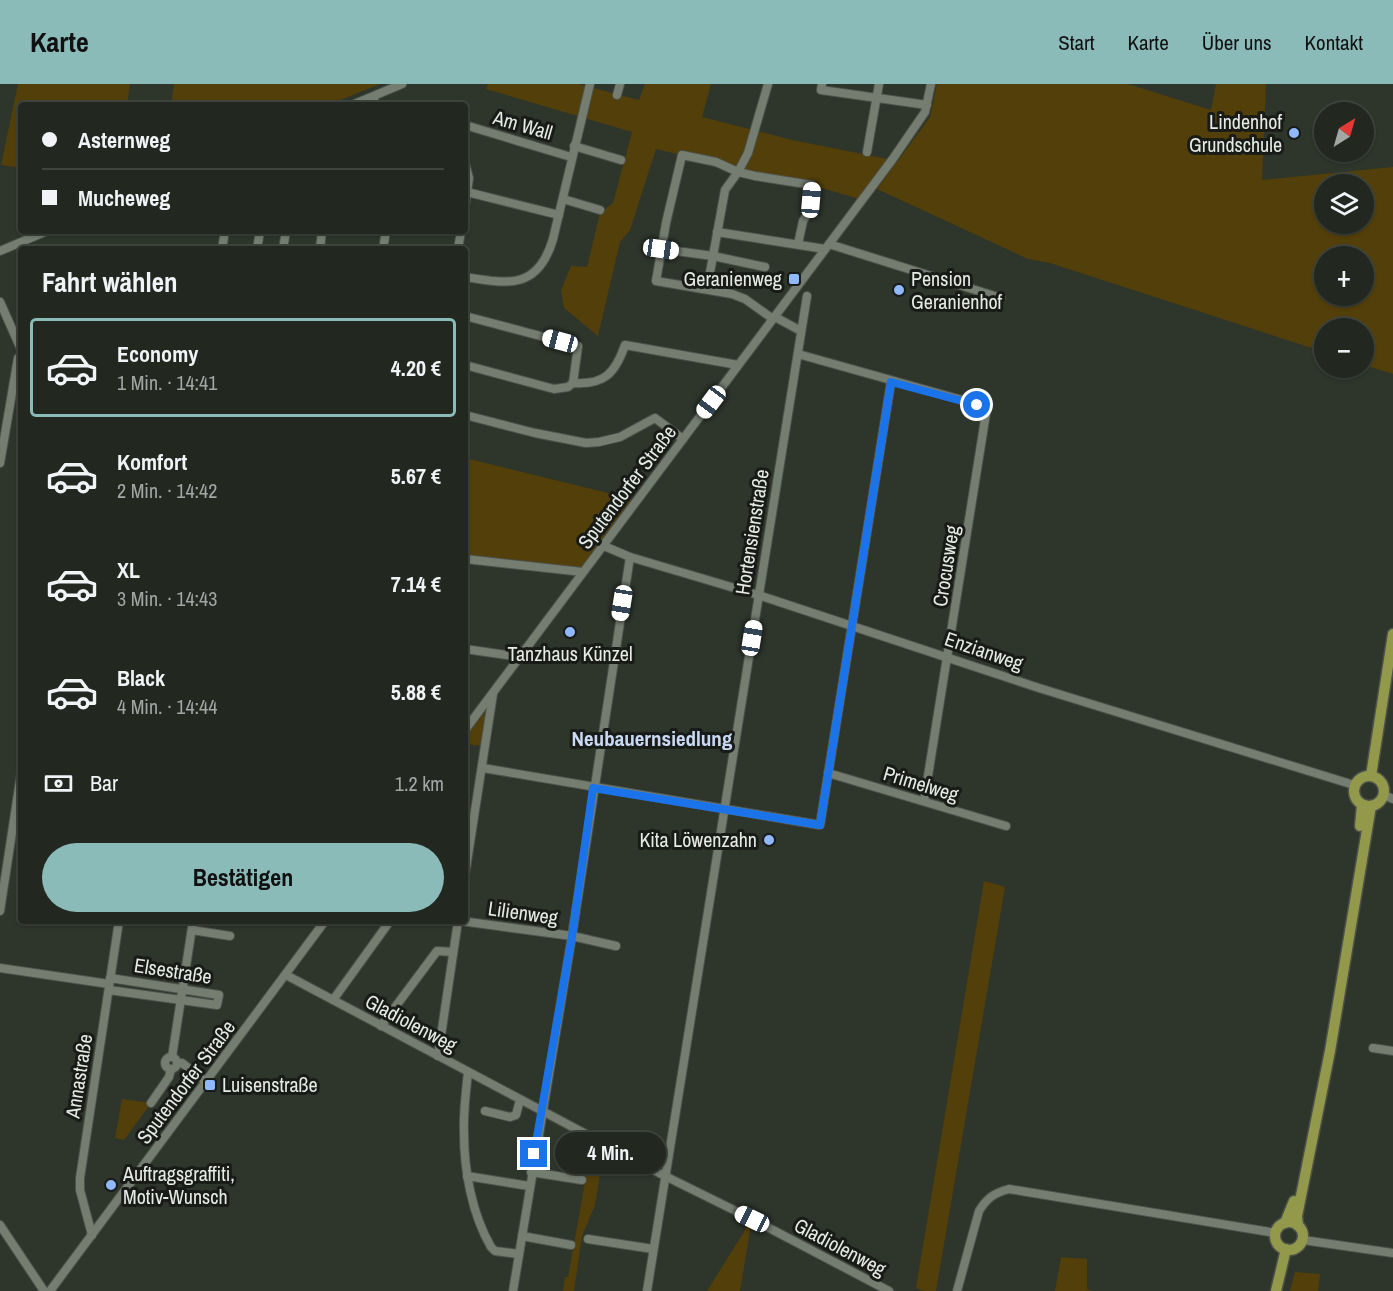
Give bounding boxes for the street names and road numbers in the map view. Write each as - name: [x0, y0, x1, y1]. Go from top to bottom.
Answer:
- street label: Am Wall: [489, 103, 556, 146]
- street label: Sputendorfer Straße: [571, 419, 682, 554]
- street label: Hortensienstraße: [728, 467, 775, 597]
- street label: Crocusweg: [926, 523, 965, 609]
- street label: Enzianweg: [941, 625, 1027, 677]
- street label: Primelweg: [880, 759, 962, 808]
- street label: Lilienweg: [486, 894, 560, 931]
- street label: Elsestraße: [132, 951, 214, 990]
- street label: Gladiolenweg: [361, 987, 462, 1058]
- street label: Sputendorfer Straße: [130, 1014, 241, 1149]
- street label: Annastraße: [58, 1032, 98, 1121]
- street label: Gladiolenweg: [790, 1211, 891, 1282]

